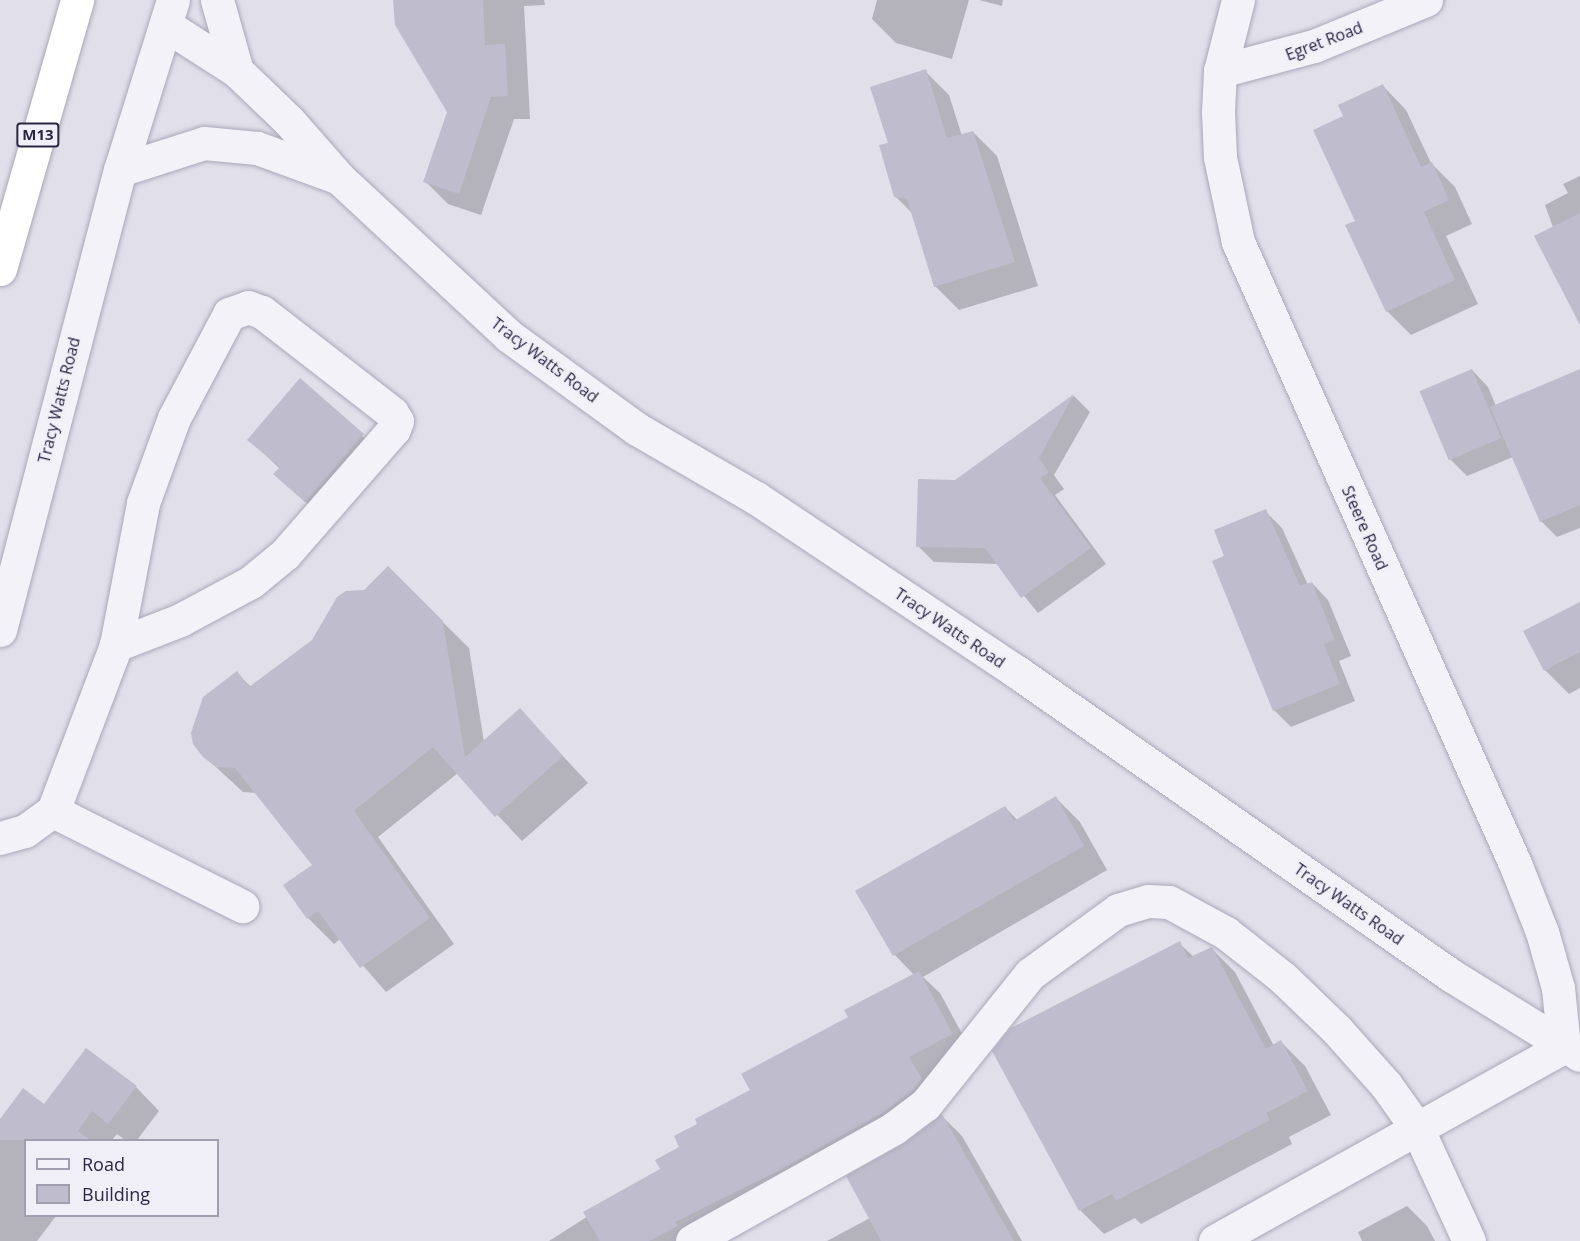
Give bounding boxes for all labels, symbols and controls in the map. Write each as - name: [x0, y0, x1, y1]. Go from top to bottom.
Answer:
- street label: Egret Road: [1283, 17, 1365, 65]
- road number: M13: [15, 123, 60, 147]
- street label: Tracy Watts Road: [488, 313, 602, 407]
- street label: Tracy Watts Road: [34, 335, 84, 465]
- street label: Steere Road: [1338, 483, 1392, 573]
- street label: Tracy Watts Road: [891, 584, 1009, 672]
- street label: Tracy Watts Road: [1291, 859, 1407, 949]
- legend: [24, 1139, 219, 1217]
- text: Road: [82, 1152, 125, 1176]
- text: Building: [82, 1182, 150, 1206]

